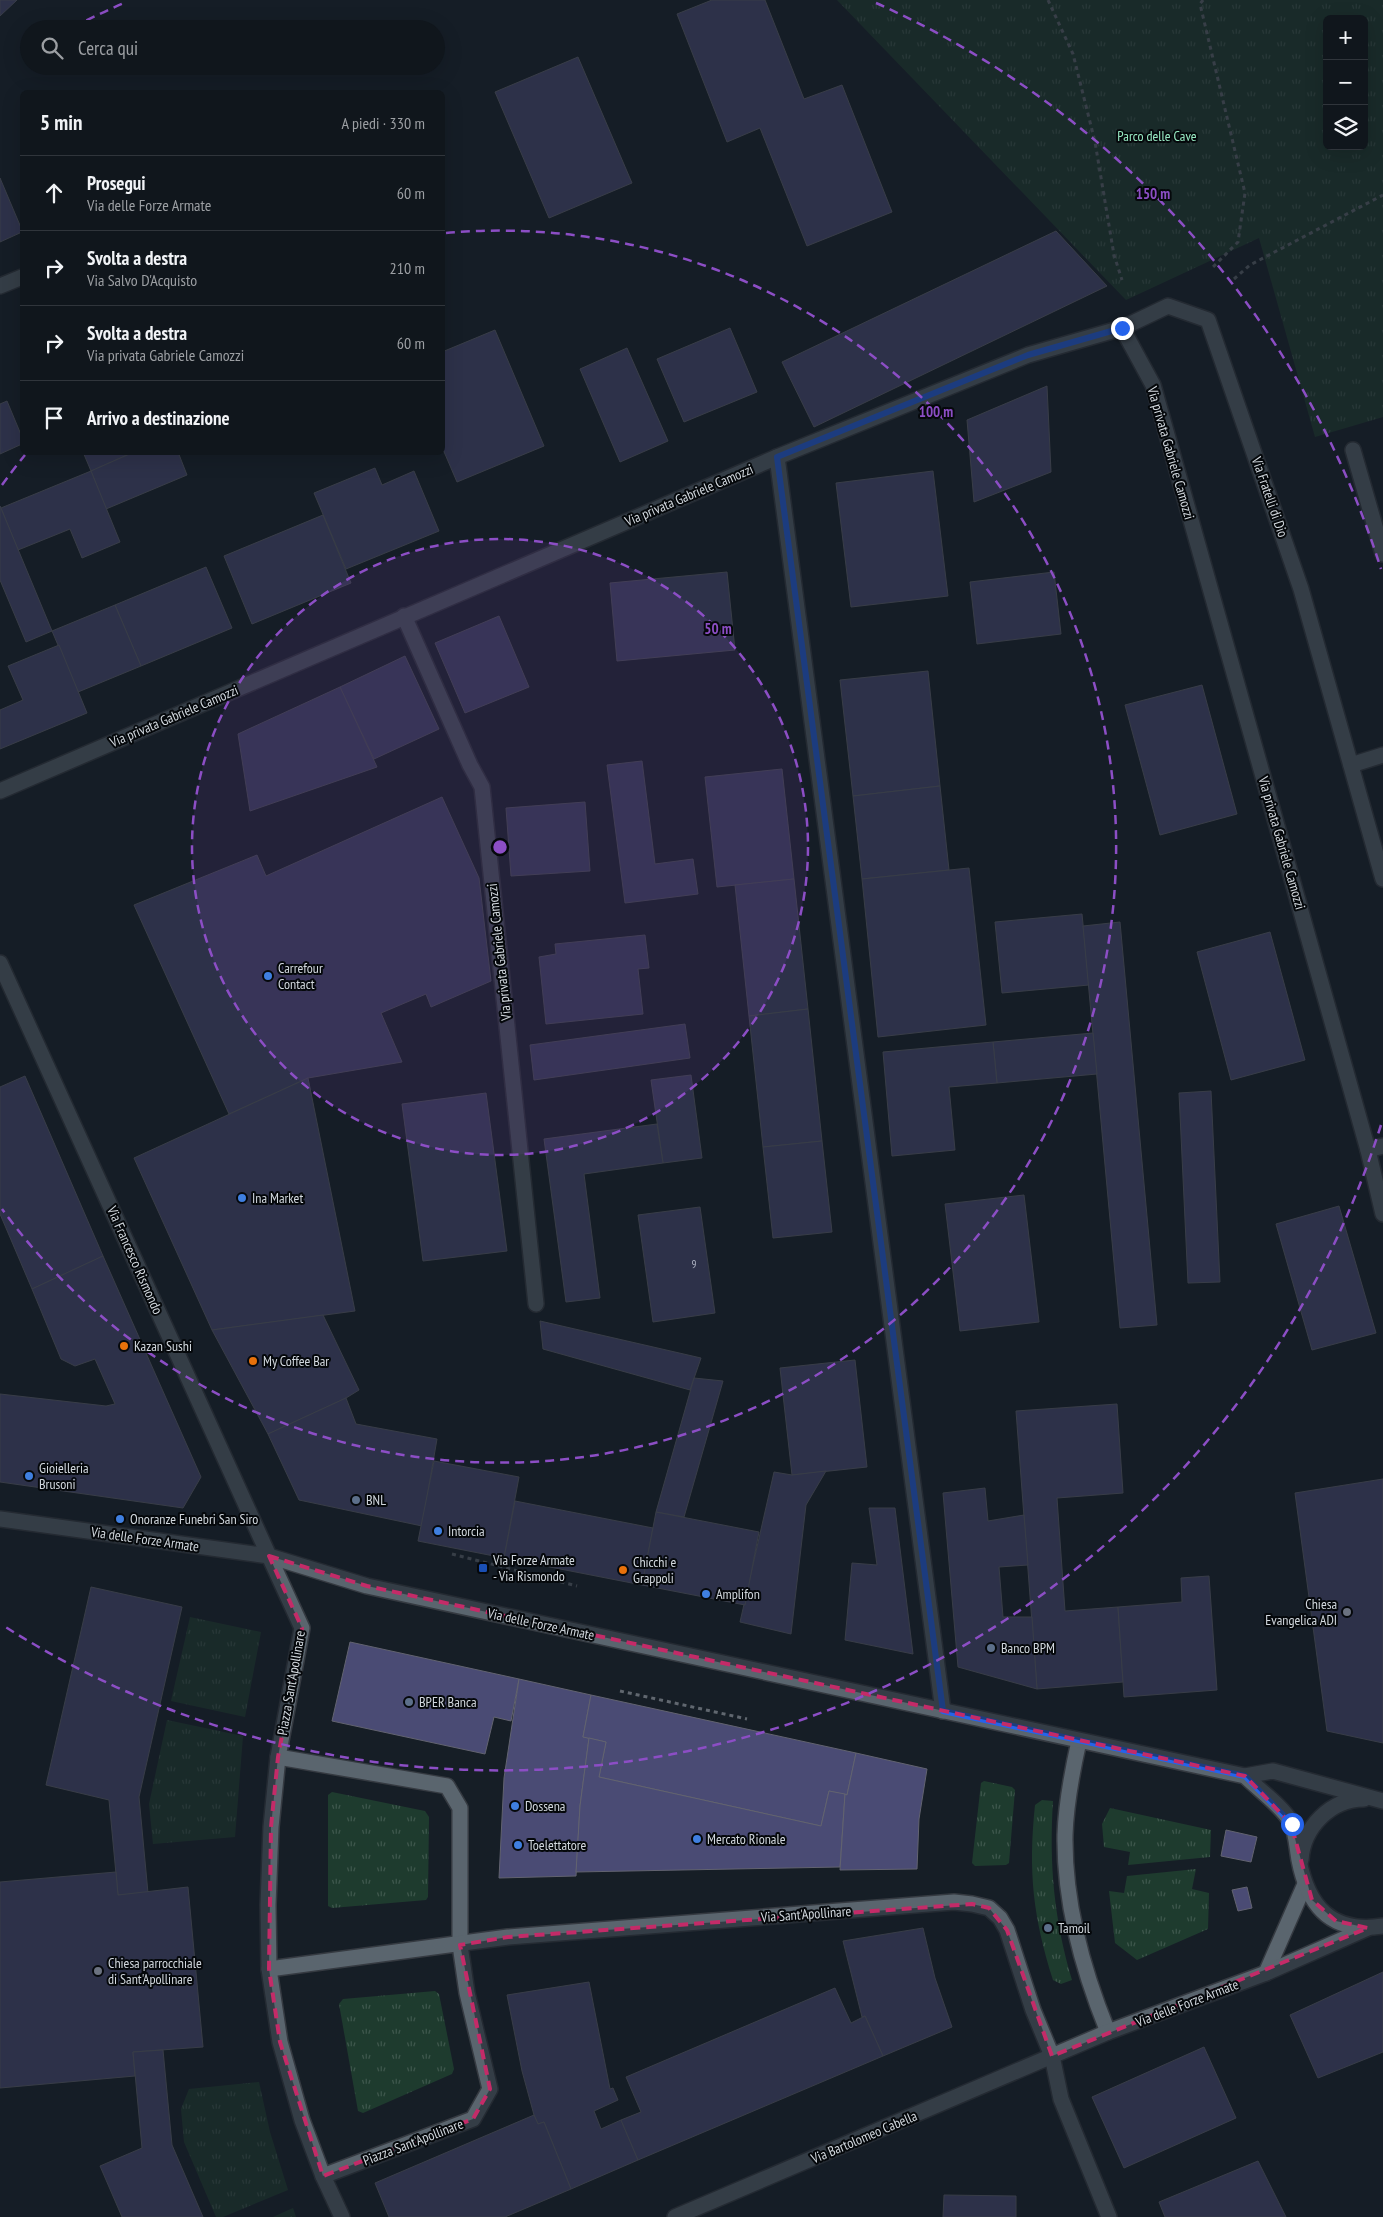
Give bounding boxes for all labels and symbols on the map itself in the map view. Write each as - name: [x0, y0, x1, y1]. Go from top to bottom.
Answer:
- park label: Parco delle Cave: [1117, 127, 1197, 145]
- text: 150 m: [1136, 184, 1170, 203]
- route end: [1111, 317, 1134, 340]
- street label: Via privata Gabriele Camozzi: [1143, 383, 1199, 522]
- text: 100 m: [919, 402, 953, 421]
- street label: Via Fratelli di Dio: [1248, 453, 1292, 540]
- street label: Via privata Gabriele Camozzi: [621, 460, 756, 531]
- text: 50 m: [704, 619, 732, 638]
- street label: Via privata Gabriele Camozzi: [106, 681, 241, 752]
- street label: Via privata Gabriele Camozzi: [1254, 773, 1310, 912]
- centre of rings: [491, 838, 509, 856]
- street label: Via privata Gabriele Camozzi: [483, 883, 515, 1022]
- place label: Carrefour Contact: [278, 959, 323, 993]
- marker: Carrefour Contact: [262, 970, 274, 982]
- place label: Ina Market: [252, 1189, 303, 1207]
- marker: Ina Market: [236, 1192, 248, 1204]
- street label: Via Francesco Rismondo: [103, 1202, 167, 1317]
- house number: 9: [692, 1257, 697, 1271]
- place label: Kazan Sushi: [134, 1337, 192, 1355]
- marker: Kazan Sushi: [118, 1340, 130, 1352]
- place label: My Coffee Bar: [263, 1352, 329, 1370]
- marker: My Coffee Bar: [247, 1355, 259, 1367]
- place label: Gioielleria Brusoni: [39, 1459, 89, 1493]
- marker: Gioielleria Brusoni: [23, 1470, 35, 1482]
- place label: BNL: [366, 1491, 386, 1509]
- marker: BNL: [350, 1494, 362, 1506]
- place label: Onoranze Funebri San Siro: [130, 1510, 258, 1528]
- marker: Onoranze Funebri San Siro: [114, 1513, 126, 1525]
- street label: Via delle Forze Armate: [89, 1522, 200, 1556]
- place label: Intorcia: [448, 1522, 485, 1540]
- marker: Intorcia: [432, 1525, 444, 1537]
- place label: Via Forze Armate - Via Rismondo: [492, 1551, 575, 1585]
- place label: Chicchi e Grappoli: [633, 1553, 677, 1587]
- marker: Via Forze Armate - Via Rismondo: [477, 1562, 489, 1574]
- marker: Chicchi e Grappoli: [617, 1564, 629, 1576]
- place label: Amplifon: [716, 1585, 760, 1603]
- marker: Amplifon: [700, 1588, 712, 1600]
- place label: Chiesa Evangelica ADI: [1265, 1595, 1337, 1629]
- street label: Via delle Forze Armate: [485, 1604, 596, 1644]
- marker: Chiesa Evangelica ADI: [1341, 1606, 1353, 1618]
- street label: Piazza Sant'Apollinare: [273, 1629, 309, 1737]
- place label: Banco BPM: [1001, 1639, 1055, 1657]
- marker: Banco BPM: [985, 1642, 997, 1654]
- place label: BPER Banca: [419, 1693, 477, 1711]
- marker: BPER Banca: [403, 1696, 415, 1708]
- place label: Dossena: [525, 1797, 565, 1815]
- marker: Dossena: [509, 1800, 521, 1812]
- route start: [1281, 1813, 1304, 1836]
- place label: Mercato Rionale: [707, 1830, 786, 1848]
- marker: Mercato Rionale: [691, 1833, 703, 1845]
- place label: Toelettatore: [528, 1836, 587, 1854]
- marker: Toelettatore: [512, 1839, 524, 1851]
- street label: Via Sant'Apollinare: [759, 1902, 852, 1926]
- place label: Tamoil: [1058, 1919, 1091, 1937]
- marker: Tamoil: [1042, 1922, 1054, 1934]
- place label: Chiesa parrocchiale di Sant'Apollinare: [108, 1954, 202, 1988]
- marker: Chiesa parrocchiale di Sant'Apollinare: [92, 1965, 104, 1977]
- street label: Via delle Forze Armate: [1132, 1975, 1241, 2031]
- street label: Via Bartolomeo Cabella: [807, 2107, 920, 2168]
- street label: Piazza Sant'Apollinare: [360, 2115, 466, 2169]

